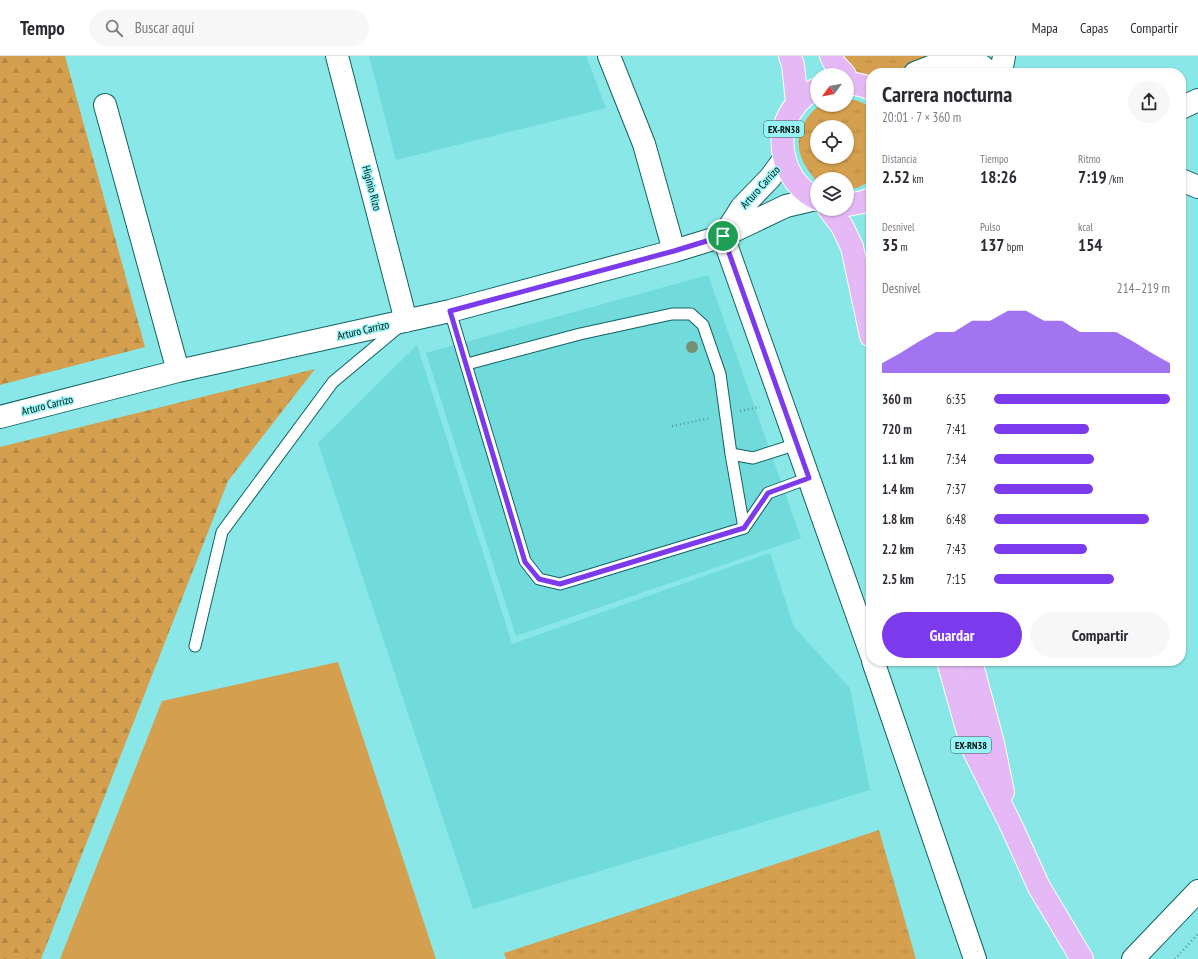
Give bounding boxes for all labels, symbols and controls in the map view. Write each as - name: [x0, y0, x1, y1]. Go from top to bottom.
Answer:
- search box: [89, 10, 369, 46]
- text: Tempo: [20, 16, 65, 40]
- icon: search: [103, 17, 125, 39]
- text: Buscar aquí: [135, 18, 194, 37]
- text: Mapa: [1032, 19, 1058, 37]
- text: Capas: [1080, 19, 1108, 37]
- text: Compartir: [1130, 19, 1178, 37]
- north arrow: [810, 68, 854, 112]
- map controls: [810, 68, 854, 216]
- text: Carrera nocturna: [882, 80, 1012, 108]
- button: share: [1128, 81, 1170, 123]
- text: 20:01 · 7 × 360 m: [882, 109, 961, 126]
- button: locate: [810, 120, 854, 164]
- road number: EX-RN38: [764, 121, 804, 137]
- text: Distancia: [882, 152, 917, 166]
- text: Tiempo: [980, 152, 1009, 166]
- text: Ritmo: [1078, 152, 1101, 166]
- street label: Arturo Carrizo: [737, 163, 783, 211]
- street label: Higinio Rizo: [359, 164, 385, 212]
- text: 2.52: [882, 166, 910, 188]
- text: 18:26: [980, 166, 1017, 188]
- text: 7:19: [1078, 166, 1107, 188]
- button: layers: [810, 172, 854, 216]
- text: km: [910, 172, 924, 186]
- text: /km: [1107, 172, 1124, 186]
- pin: [706, 219, 740, 253]
- text: Desnivel: [882, 220, 915, 234]
- text: Pulso: [980, 220, 1000, 234]
- text: kcal: [1078, 220, 1093, 234]
- icon: arrive: [712, 225, 734, 247]
- text: 35: [882, 234, 898, 256]
- text: 137: [980, 234, 1004, 256]
- text: 154: [1078, 234, 1102, 256]
- text: m: [898, 240, 908, 254]
- text: bpm: [1004, 240, 1023, 254]
- text: Desnivel: [882, 280, 921, 297]
- text: 214–219 m: [1117, 280, 1170, 297]
- street label: Arturo Carrizo: [336, 317, 390, 343]
- text: 360 m: [882, 391, 912, 408]
- text: 6:35: [946, 391, 966, 408]
- street label: Arturo Carrizo: [20, 392, 74, 418]
- text: 720 m: [882, 421, 912, 438]
- text: 7:41: [946, 421, 966, 438]
- text: 1.1 km: [882, 451, 914, 468]
- text: 7:34: [946, 451, 966, 468]
- text: 1.4 km: [882, 481, 914, 498]
- text: 7:37: [946, 481, 966, 498]
- text: 1.8 km: [882, 511, 914, 528]
- text: 6:48: [946, 511, 966, 528]
- text: 2.2 km: [882, 541, 914, 558]
- text: 7:43: [946, 541, 966, 558]
- text: 2.5 km: [882, 571, 914, 588]
- text: 7:15: [946, 571, 966, 588]
- button: Guardar: [882, 612, 1022, 658]
- button: Compartir: [1030, 612, 1170, 658]
- road number: EX-RN38: [951, 737, 991, 753]

